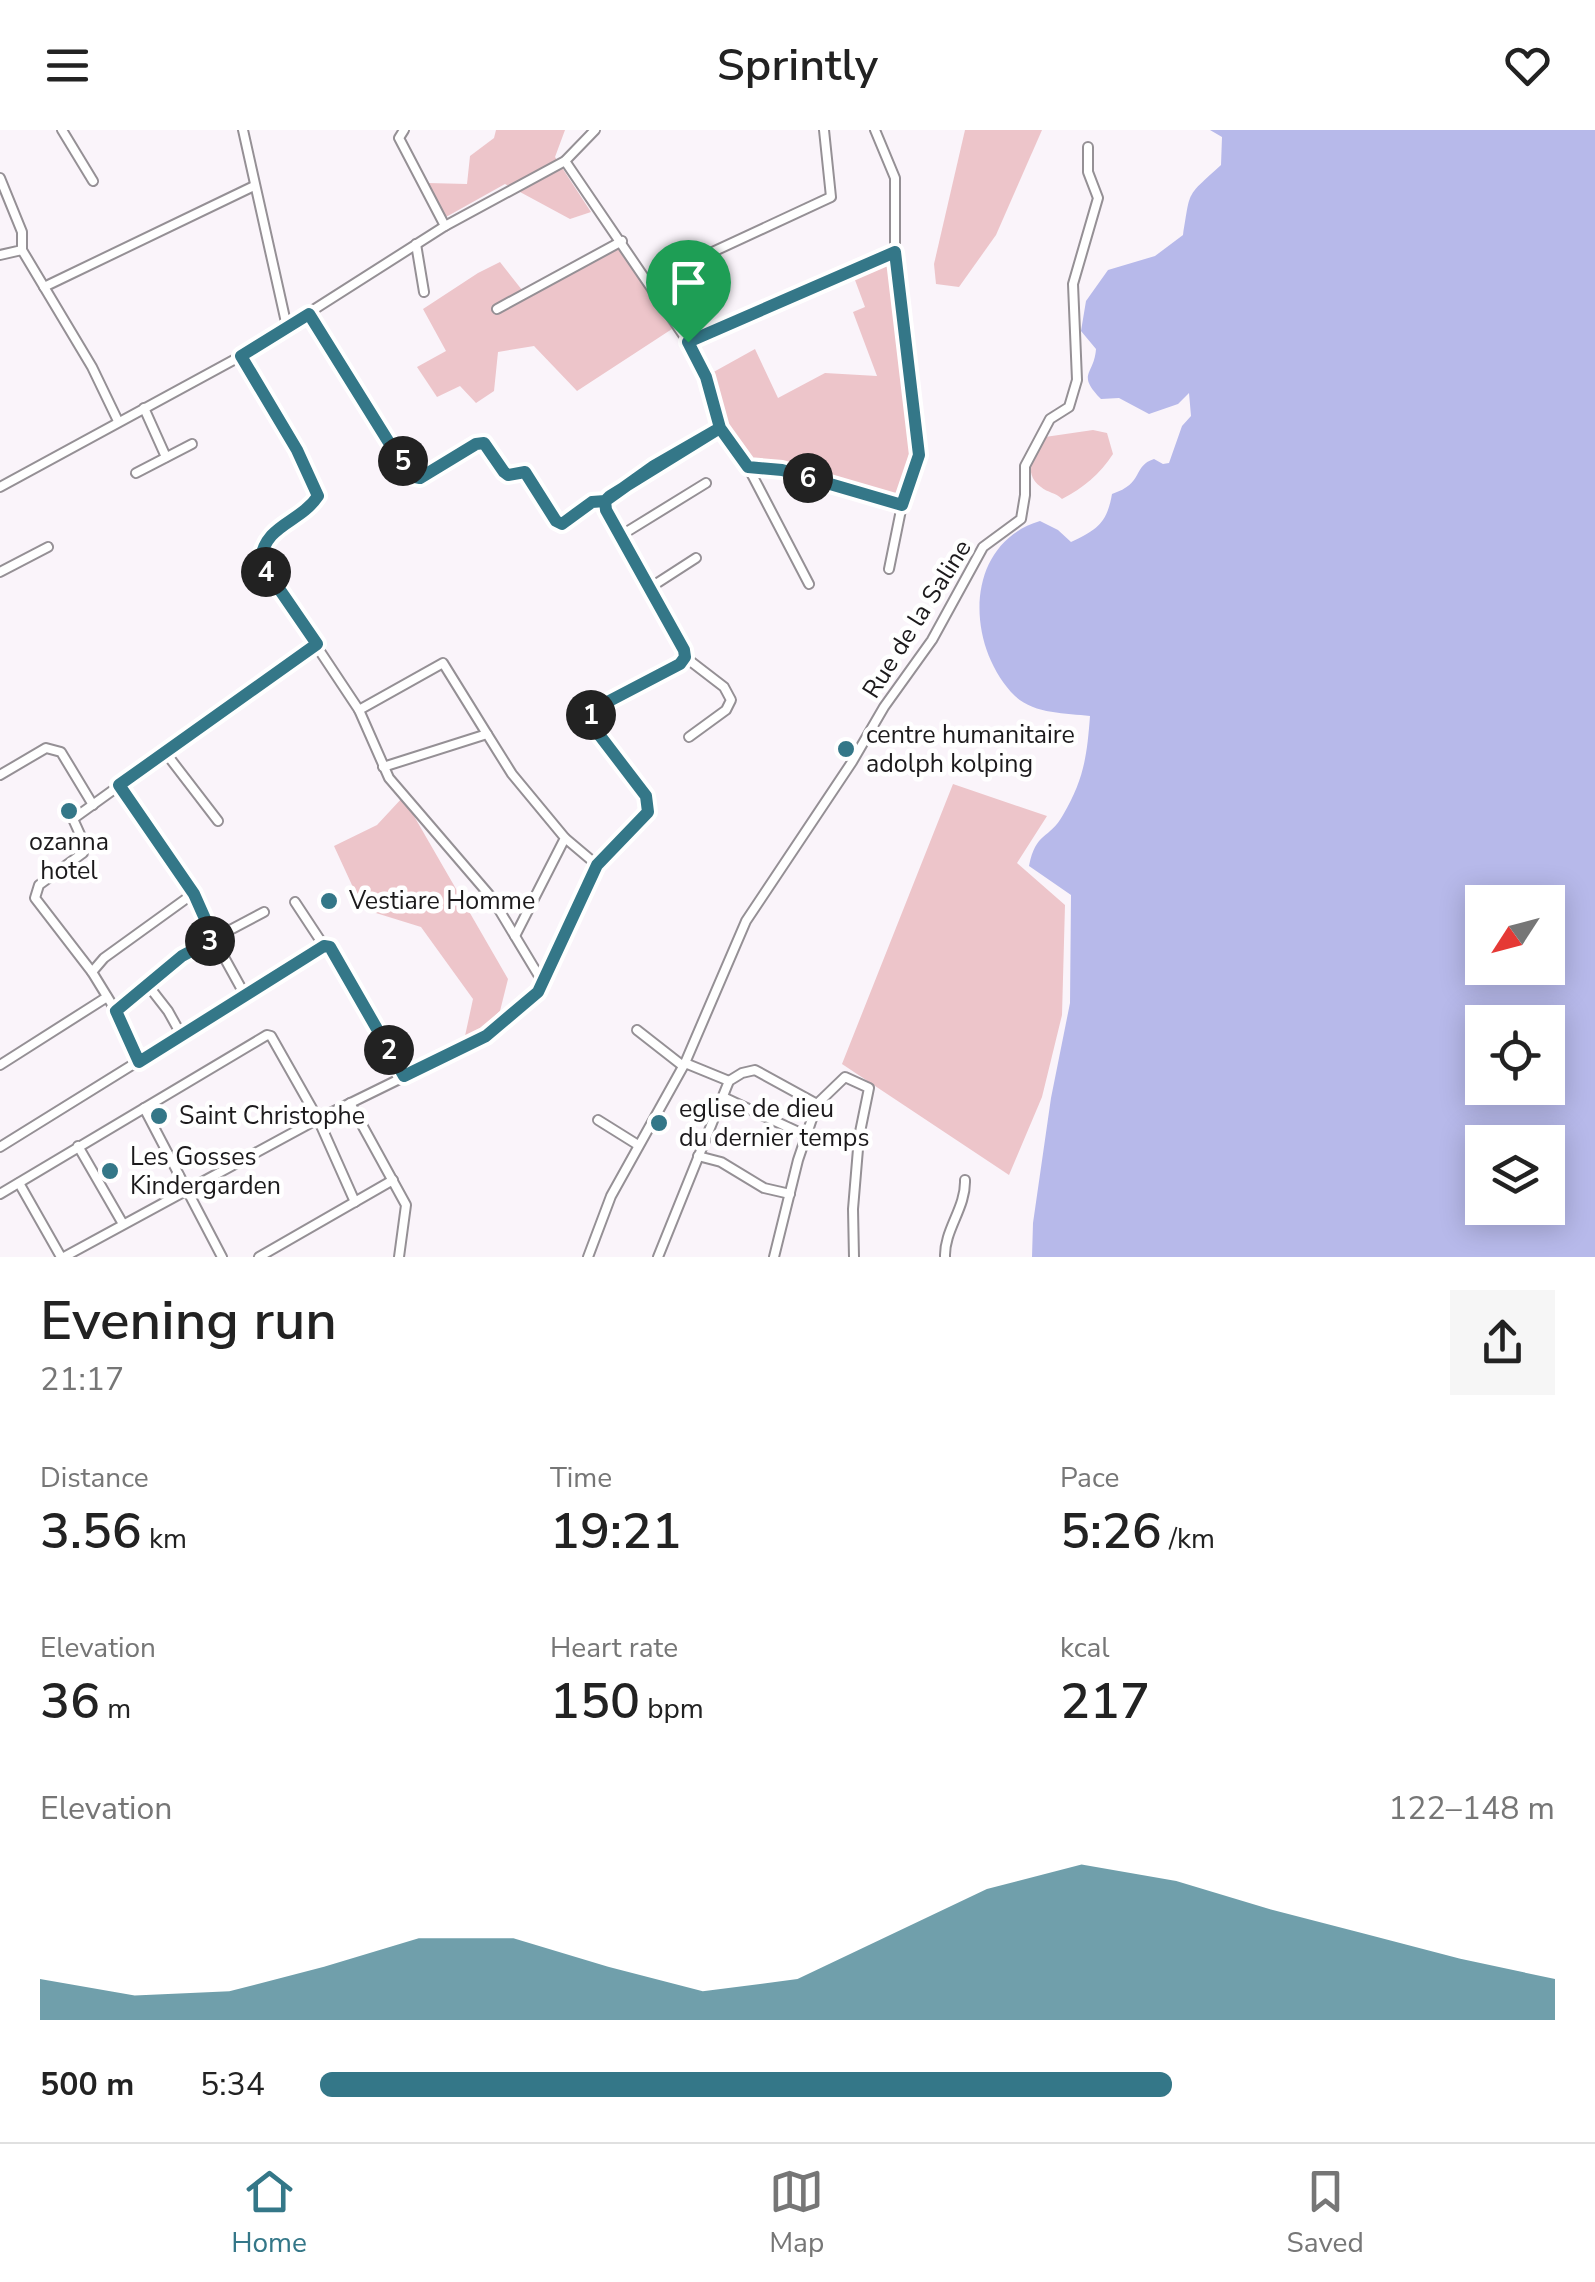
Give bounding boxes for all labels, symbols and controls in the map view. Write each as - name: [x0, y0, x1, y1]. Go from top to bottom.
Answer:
- text: Sprintly: [717, 35, 878, 96]
- icon: menu: [40, 38, 95, 93]
- icon: heart: [1500, 38, 1555, 93]
- pin: [646, 240, 731, 343]
- icon: arrive: [661, 255, 716, 310]
- pin: 5: [378, 436, 428, 486]
- text: 5: [395, 442, 411, 480]
- pin: 6: [783, 453, 833, 503]
- text: 6: [800, 459, 816, 497]
- street label: Rue de la Saline: [855, 533, 979, 705]
- pin: 4: [241, 547, 291, 597]
- text: 4: [258, 553, 274, 591]
- pin: 1: [566, 690, 616, 740]
- text: 1: [583, 696, 599, 734]
- place label: centre humanitaire adolph kolping: [866, 718, 1075, 781]
- marker: centre humanitaire adolph kolping: [835, 738, 857, 760]
- marker: ozanna hotel: [58, 800, 80, 822]
- place label: ozanna hotel: [29, 825, 109, 888]
- place label: Vestiare Homme: [348, 884, 535, 918]
- north arrow: [1465, 885, 1565, 985]
- map controls: [1465, 885, 1565, 1225]
- marker: Vestiare Homme: [318, 890, 340, 912]
- pin: 3: [185, 916, 235, 966]
- text: 3: [202, 922, 218, 960]
- button: locate: [1465, 1005, 1565, 1105]
- pin: 2: [364, 1025, 414, 1075]
- text: 2: [381, 1031, 397, 1069]
- place label: eglise de dieu du dernier temps: [679, 1092, 869, 1155]
- place label: Saint Christophe: [179, 1099, 365, 1133]
- marker: Saint Christophe: [148, 1105, 170, 1127]
- marker: eglise de dieu du dernier temps: [648, 1112, 670, 1134]
- button: layers: [1465, 1125, 1565, 1225]
- place label: Les Gosses Kindergarden: [130, 1140, 281, 1203]
- marker: Les Gosses Kindergarden: [99, 1160, 121, 1182]
- text: Evening run: [40, 1283, 337, 1358]
- button: share: [1450, 1290, 1555, 1395]
- text: 21:17: [40, 1358, 124, 1401]
- text: Distance: [40, 1459, 149, 1497]
- text: Time: [550, 1459, 612, 1497]
- text: Pace: [1060, 1459, 1119, 1497]
- text: 3.56: [40, 1497, 142, 1566]
- text: 19:21: [550, 1497, 682, 1566]
- text: 5:26: [1060, 1497, 1162, 1566]
- text: km: [142, 1520, 187, 1558]
- text: /km: [1162, 1520, 1215, 1558]
- text: Elevation: [40, 1629, 156, 1667]
- text: Heart rate: [550, 1629, 678, 1667]
- text: kcal: [1060, 1629, 1110, 1667]
- text: 36: [40, 1667, 100, 1736]
- text: 150: [550, 1667, 640, 1736]
- text: 217: [1060, 1667, 1150, 1736]
- text: m: [100, 1690, 131, 1728]
- text: bpm: [640, 1690, 704, 1728]
- text: Elevation: [40, 1787, 173, 1830]
- text: 122–148 m: [1388, 1787, 1555, 1830]
- text: 500 m: [40, 2063, 134, 2106]
- text: 5:34: [200, 2063, 265, 2106]
- tab: Home: [231, 2164, 307, 2262]
- tab: Map: [769, 2164, 824, 2262]
- tab: Saved: [1286, 2164, 1364, 2262]

